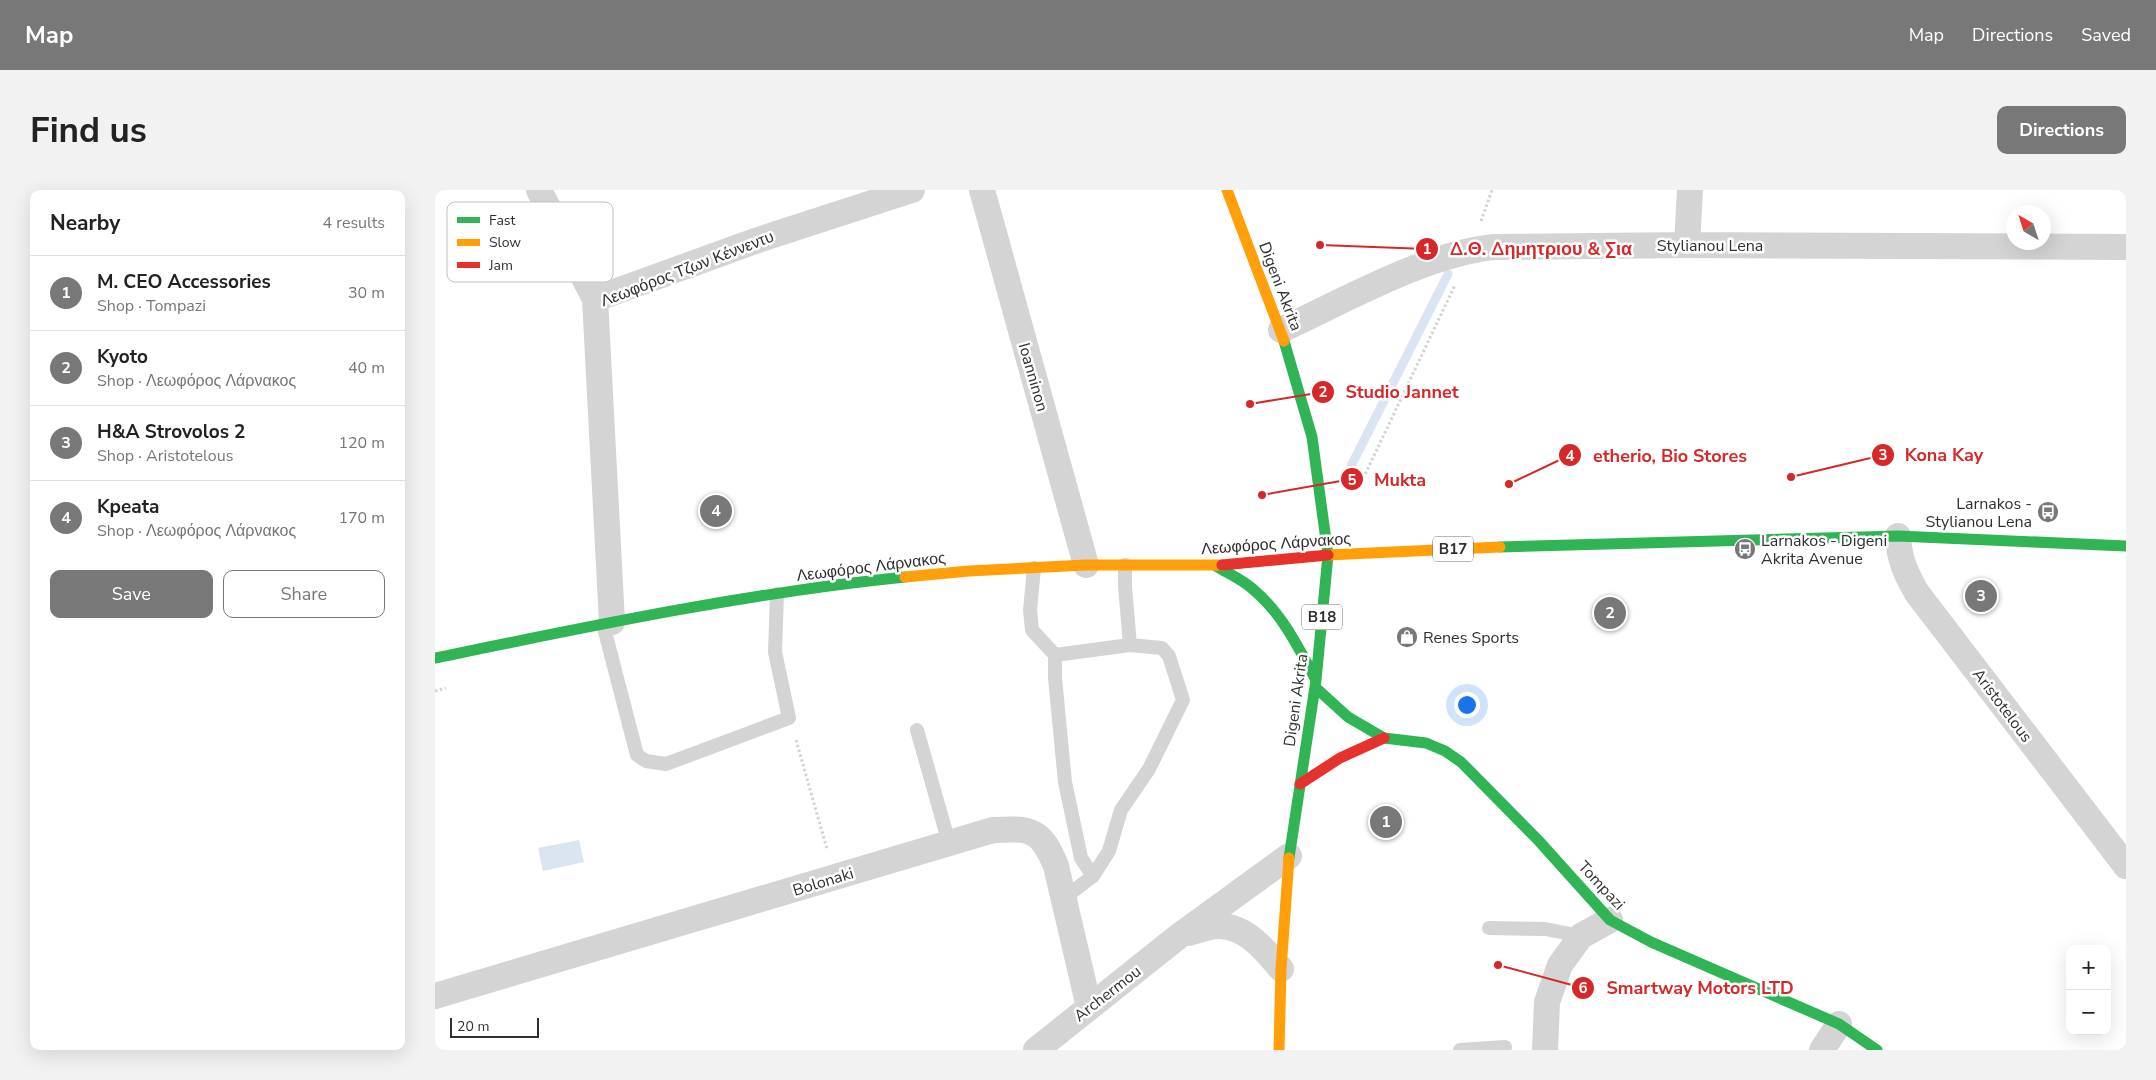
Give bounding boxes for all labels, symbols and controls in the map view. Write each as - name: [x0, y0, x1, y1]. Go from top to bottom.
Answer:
- text: Map: [25, 19, 73, 51]
- text: Map: [1909, 23, 1944, 47]
- text: Directions: [1972, 23, 2053, 47]
- text: Saved: [2081, 23, 2131, 47]
- button: Directions: [1997, 106, 2126, 154]
- text: Find us: [30, 107, 147, 154]
- legend: [447, 202, 613, 282]
- north arrow: [2006, 205, 2051, 250]
- text: Nearby: [50, 209, 120, 237]
- text: Fast: [489, 211, 515, 230]
- text: 4 results: [323, 212, 385, 234]
- street label: Λεωφόρος Τζων Κέννεντυ: [598, 226, 777, 312]
- callout: Δ.Θ. Δημητριου & Σια: [1415, 232, 1642, 265]
- text: Slow: [489, 233, 521, 252]
- street label: Stylianou Lena: [1657, 235, 1763, 257]
- text: Δ.Θ. Δημητριου & Σια: [1450, 237, 1632, 261]
- street label: Digeni Akrita: [1253, 239, 1307, 334]
- text: 1: [1422, 239, 1432, 259]
- text: Jam: [488, 256, 513, 275]
- text: M. CEO Accessories: [97, 269, 271, 295]
- text: 1: [61, 282, 71, 304]
- text: 30 m: [348, 282, 385, 304]
- text: Shop · Tompazi: [97, 295, 206, 317]
- street label: Ioanninon: [1013, 340, 1053, 414]
- text: Kyoto: [97, 344, 148, 370]
- text: 2: [61, 357, 71, 379]
- text: 40 m: [348, 357, 385, 379]
- text: Shop · Λεωφόρος Λάρνακος: [97, 370, 296, 392]
- callout: Studio Jannet: [1311, 375, 1469, 408]
- text: Studio Jannet: [1345, 380, 1459, 404]
- text: 2: [1318, 382, 1328, 402]
- text: H&A Strovolos 2: [97, 419, 245, 445]
- text: 3: [61, 432, 71, 454]
- text: 120 m: [338, 432, 385, 454]
- callout: etherio, Bio Stores: [1558, 439, 1757, 472]
- callout: Kona Kay: [1870, 439, 1994, 472]
- text: Kona Kay: [1905, 443, 1984, 467]
- text: etherio, Bio Stores: [1593, 444, 1747, 468]
- text: Shop · Aristotelous: [97, 445, 233, 467]
- text: 3: [1878, 445, 1888, 465]
- text: 4: [1565, 446, 1575, 466]
- callout: Mukta: [1339, 463, 1436, 496]
- text: Mukta: [1374, 468, 1426, 492]
- text: 5: [1347, 470, 1357, 490]
- pin: 4: [700, 492, 732, 530]
- place label: Larnakos - Stylianou Lena: [1926, 493, 2032, 533]
- text: Kpeata: [97, 494, 159, 520]
- bus stop icon: Larnakos - Stylianou Lena: [2036, 500, 2060, 524]
- text: 4: [61, 507, 71, 529]
- text: 170 m: [338, 507, 385, 529]
- text: Shop · Λεωφόρος Λάρνακος: [97, 520, 296, 542]
- street label: Λεωφόρος Λάρνακος: [1200, 528, 1352, 560]
- place label: Larnakos - Digeni Akrita Avenue: [1761, 530, 1887, 570]
- road number: B17: [1433, 536, 1473, 562]
- bus stop icon: Larnakos - Digeni Akrita Avenue: [1733, 537, 1757, 561]
- street label: Λεωφόρος Λάρνακος: [795, 547, 947, 587]
- button: Save: [50, 570, 213, 618]
- button: Share: [223, 570, 385, 618]
- pin: 3: [1965, 577, 1997, 615]
- pin: 2: [1594, 594, 1626, 632]
- road number: B18: [1302, 604, 1342, 630]
- shop icon: Renes Sports: [1395, 625, 1419, 649]
- place label: Renes Sports: [1423, 627, 1519, 649]
- street label: Digeni Akrita: [1279, 652, 1313, 748]
- street label: Aristotelous: [1967, 664, 2037, 747]
- your location: [1454, 692, 1480, 718]
- pin: 1: [1370, 803, 1402, 841]
- street label: Tompazi: [1573, 856, 1630, 915]
- street label: Bolonaki: [790, 862, 856, 902]
- map controls: [2066, 945, 2111, 1035]
- button: +: [2066, 945, 2111, 990]
- street label: Archermou: [1069, 961, 1146, 1027]
- callout: Smartway Motors LTD: [1571, 971, 1803, 1004]
- text: Smartway Motors LTD: [1606, 976, 1794, 1000]
- text: 6: [1578, 978, 1588, 998]
- button: −: [2066, 990, 2111, 1035]
- scale bar: [450, 1015, 539, 1038]
- text: 20 m: [457, 1017, 489, 1036]

